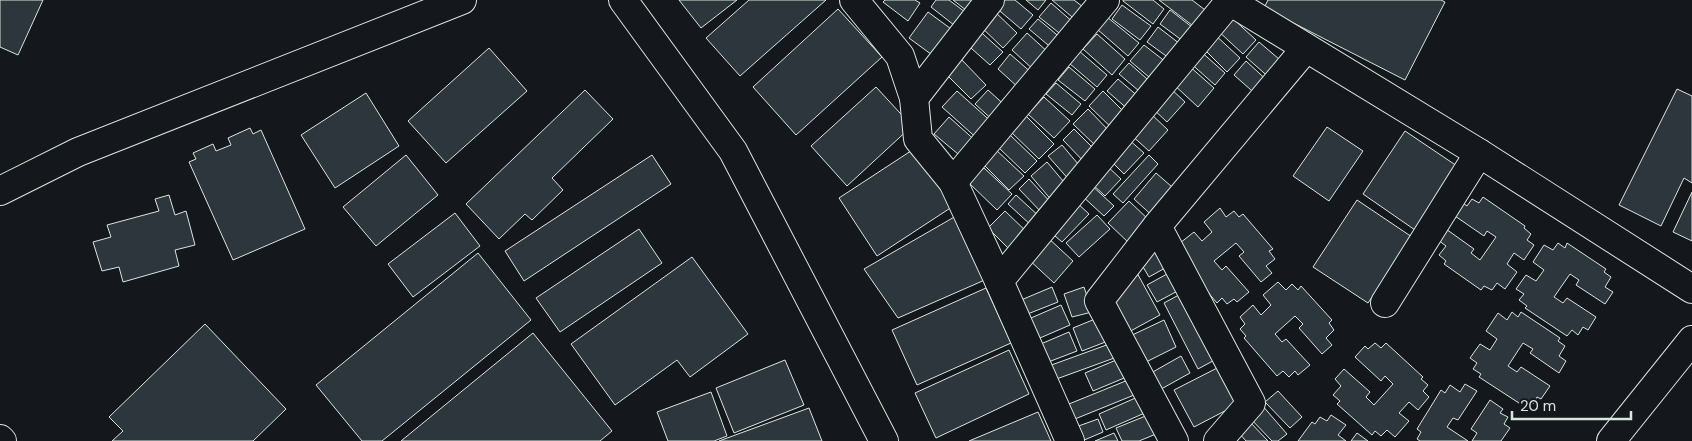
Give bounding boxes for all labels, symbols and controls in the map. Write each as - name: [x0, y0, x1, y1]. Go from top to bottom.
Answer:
- scale bar: [1512, 388, 1631, 420]
- text: 20 m: [1520, 396, 1556, 416]

